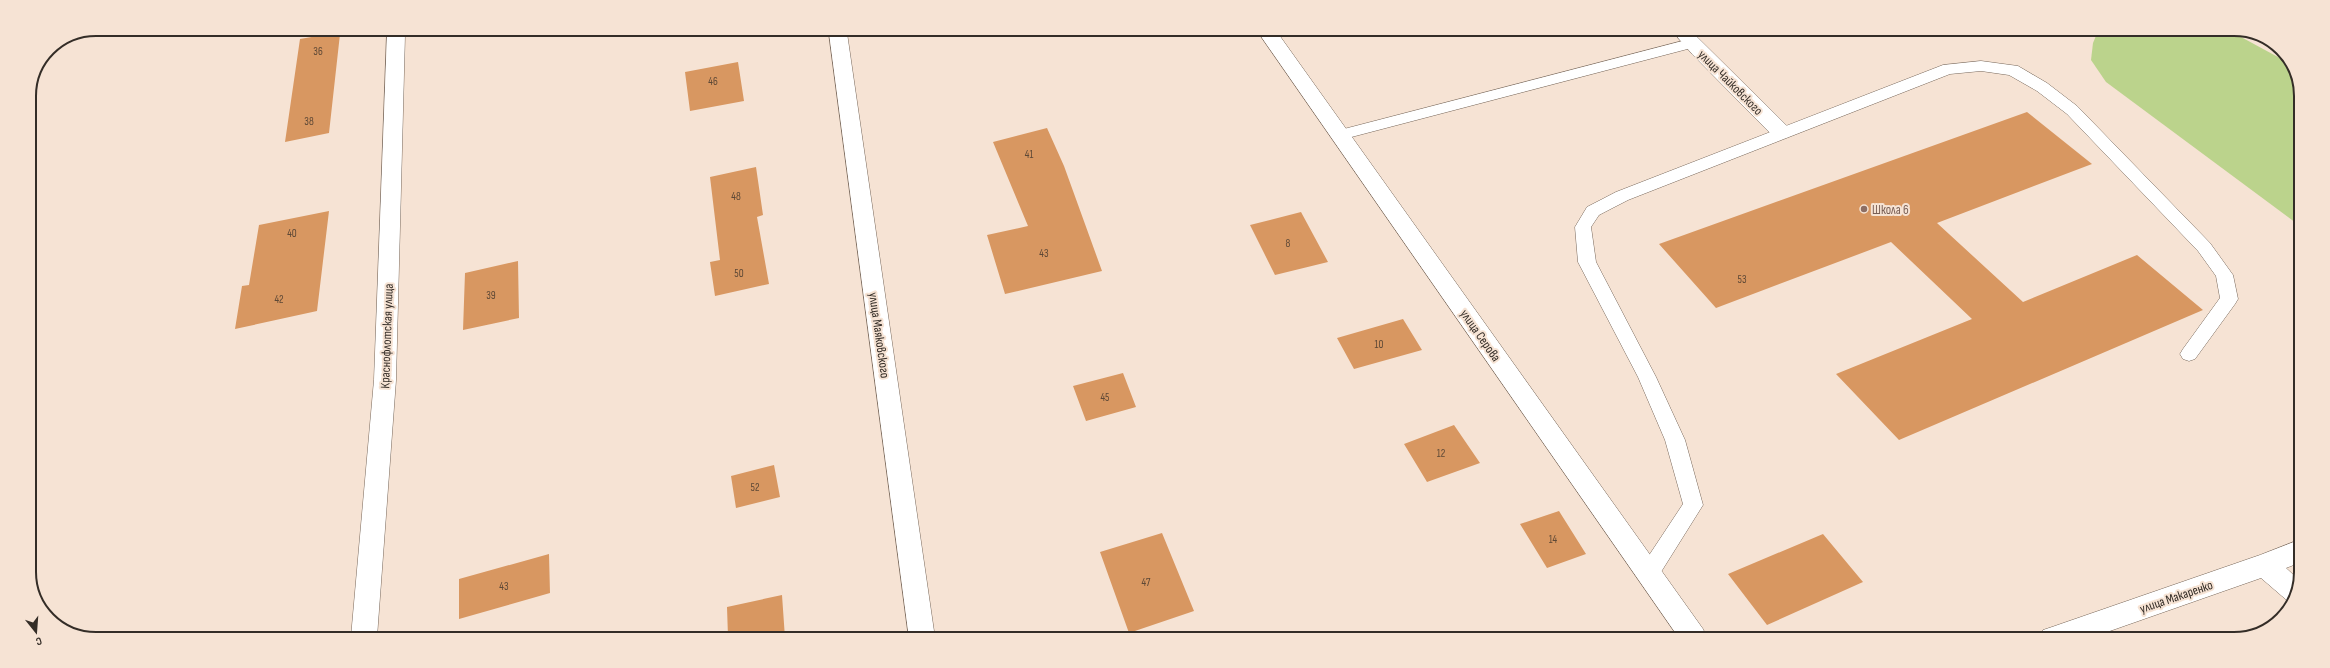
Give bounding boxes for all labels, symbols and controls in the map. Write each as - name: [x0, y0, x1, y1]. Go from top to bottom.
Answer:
- house number: 36: [313, 45, 323, 58]
- street label: улица Чайковского: [1694, 47, 1766, 119]
- house number: 46: [708, 75, 718, 88]
- house number: 38: [304, 115, 314, 128]
- house number: 41: [1025, 148, 1033, 161]
- house number: 48: [731, 190, 741, 203]
- place label: Школа 6: [1872, 202, 1909, 218]
- marker: Школа 6: [1859, 204, 1869, 214]
- house number: 40: [287, 227, 297, 240]
- house number: 8: [1286, 237, 1291, 250]
- house number: 43: [1039, 247, 1049, 260]
- house number: 50: [734, 267, 744, 280]
- house number: 53: [1737, 273, 1747, 286]
- street label: Краснофлотская улица: [377, 283, 397, 389]
- house number: 39: [486, 289, 496, 302]
- street label: улица Маяковского: [865, 291, 893, 379]
- house number: 42: [274, 293, 284, 306]
- street label: улица Серова: [1456, 306, 1504, 365]
- house number: 10: [1375, 338, 1383, 351]
- house number: 45: [1100, 391, 1110, 404]
- house number: 12: [1437, 447, 1446, 460]
- house number: 52: [751, 481, 760, 494]
- house number: 14: [1549, 533, 1558, 546]
- house number: 47: [1142, 576, 1151, 589]
- street label: улица Макаренко: [2138, 577, 2215, 617]
- house number: 43: [499, 580, 509, 593]
- north arrow: [16, 612, 56, 652]
- text: С: [34, 634, 43, 648]

